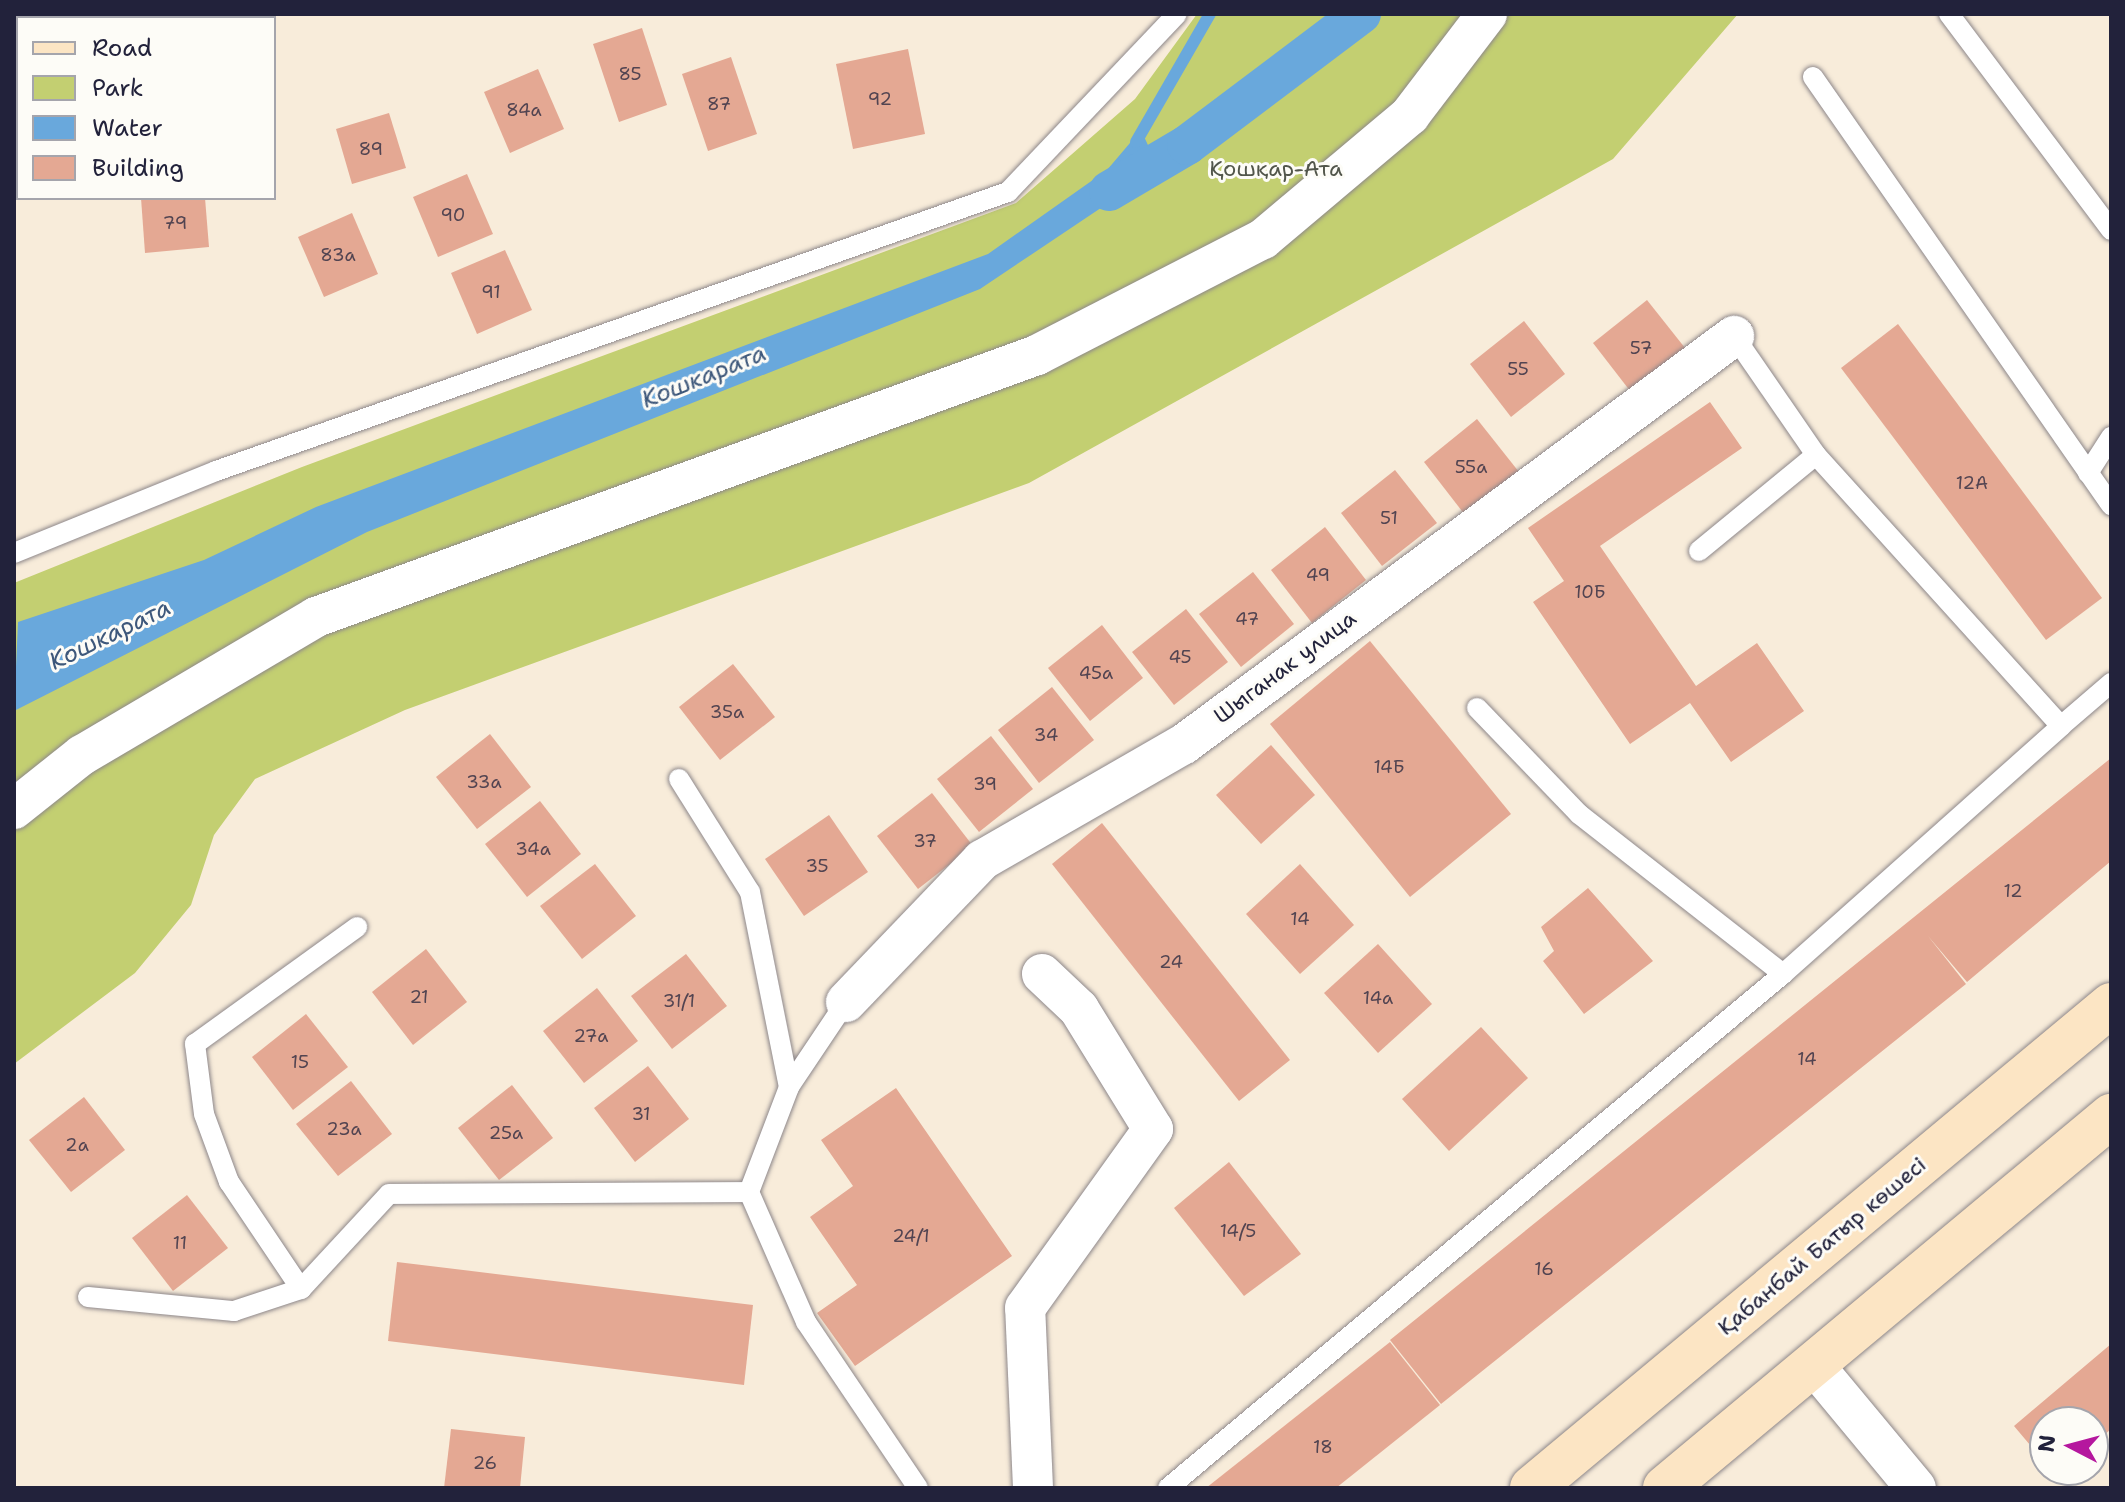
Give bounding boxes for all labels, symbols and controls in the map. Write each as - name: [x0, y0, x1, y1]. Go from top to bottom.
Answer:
- legend: [16, 16, 276, 200]
- text: Road: [92, 32, 152, 64]
- house number: 85: [618, 63, 642, 85]
- text: Park: [92, 72, 144, 104]
- house number: 92: [868, 88, 892, 110]
- house number: 87: [707, 93, 731, 115]
- house number: 84а: [506, 99, 542, 121]
- text: Water: [92, 112, 163, 144]
- house number: 89: [359, 138, 383, 160]
- text: Building: [92, 152, 184, 184]
- park label: Қошқар-Ата: [1209, 156, 1343, 182]
- house number: 90: [441, 204, 465, 226]
- house number: 79: [163, 212, 187, 234]
- house number: 83а: [320, 244, 356, 266]
- house number: 91: [481, 281, 501, 303]
- house number: 57: [1630, 337, 1652, 359]
- water label: Кошкарата: [638, 339, 770, 415]
- house number: 55: [1507, 358, 1529, 380]
- house number: 55а: [1455, 456, 1487, 478]
- house number: 12А: [1956, 472, 1988, 494]
- house number: 51: [1380, 507, 1398, 529]
- house number: 49: [1306, 564, 1330, 586]
- house number: 10Б: [1574, 581, 1606, 603]
- water label: Кошкарата: [45, 593, 175, 677]
- street label: Шыганак улица: [1209, 605, 1361, 729]
- house number: 47: [1235, 608, 1259, 630]
- house number: 45: [1168, 646, 1192, 668]
- house number: 45а: [1079, 662, 1113, 684]
- house number: 35а: [710, 701, 744, 723]
- house number: 34: [1034, 724, 1058, 746]
- house number: 14Б: [1373, 756, 1405, 778]
- house number: 33а: [466, 771, 502, 793]
- house number: 39: [973, 773, 997, 795]
- house number: 37: [913, 830, 937, 852]
- house number: 34а: [515, 838, 551, 860]
- house number: 35: [805, 855, 829, 877]
- house number: 12: [2003, 880, 2023, 902]
- house number: 14: [1290, 908, 1310, 930]
- house number: 24: [1159, 951, 1183, 973]
- house number: 21: [409, 986, 429, 1008]
- house number: 14а: [1363, 987, 1393, 1009]
- house number: 31/1: [663, 990, 695, 1012]
- house number: 27а: [573, 1025, 609, 1047]
- house number: 14: [1797, 1048, 1817, 1070]
- house number: 15: [291, 1051, 309, 1073]
- house number: 31: [631, 1103, 651, 1125]
- house number: 23а: [326, 1118, 362, 1140]
- house number: 25а: [489, 1122, 523, 1144]
- house number: 2а: [65, 1134, 89, 1156]
- street label: Қабанбай Батыр көшесі: [1713, 1151, 1931, 1341]
- house number: 14/5: [1220, 1220, 1256, 1242]
- house number: 24/1: [892, 1225, 930, 1247]
- house number: 11: [173, 1232, 187, 1254]
- house number: 16: [1534, 1258, 1554, 1280]
- north arrow: [2029, 1406, 2109, 1486]
- text: N: [2031, 1433, 2062, 1454]
- house number: 18: [1313, 1436, 1333, 1458]
- house number: 26: [473, 1452, 497, 1474]

